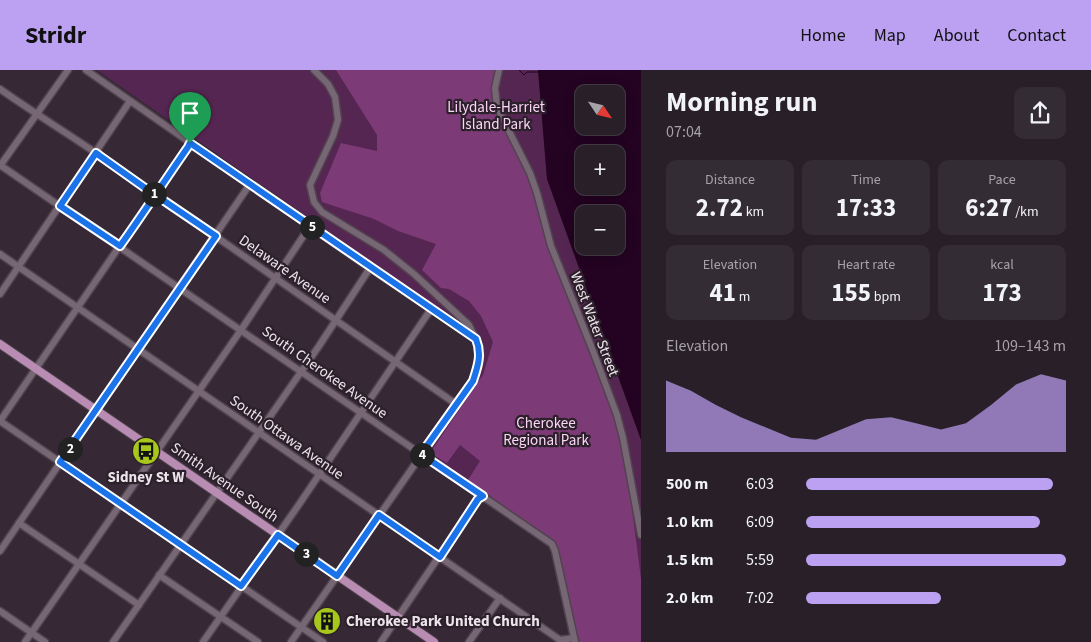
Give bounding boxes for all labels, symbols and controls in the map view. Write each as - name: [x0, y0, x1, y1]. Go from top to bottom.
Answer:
- text: Stridr: [25, 18, 86, 53]
- text: Home: [800, 23, 846, 48]
- text: Map: [874, 23, 906, 48]
- text: About: [934, 23, 979, 48]
- text: Contact: [1007, 23, 1066, 48]
- text: Morning run: [666, 82, 817, 122]
- north arrow: [575, 85, 625, 135]
- map controls: [575, 85, 625, 255]
- button: share: [1014, 87, 1066, 139]
- pin: [169, 92, 211, 143]
- park label: Lilydale-Harriet Island Park: [447, 97, 545, 135]
- icon: arrive: [176, 99, 204, 127]
- text: 07:04: [666, 121, 702, 143]
- button: +: [575, 145, 625, 195]
- text: Distance: [705, 170, 755, 190]
- text: Time: [851, 170, 881, 190]
- text: Pace: [988, 170, 1016, 190]
- pin: 1: [142, 182, 166, 206]
- text: 1: [151, 184, 158, 204]
- text: 2.72: [696, 190, 743, 226]
- text: 17:33: [836, 190, 896, 226]
- text: 6:27: [965, 190, 1012, 226]
- text: km: [743, 202, 764, 222]
- text: /km: [1012, 202, 1039, 222]
- button: −: [575, 205, 625, 255]
- pin: 5: [300, 214, 324, 240]
- text: 5: [309, 217, 316, 237]
- street label: Delaware Avenue: [234, 230, 335, 309]
- text: Elevation: [703, 255, 757, 275]
- text: Heart rate: [837, 255, 895, 275]
- text: kcal: [990, 255, 1014, 275]
- street label: West Water Street: [565, 269, 624, 379]
- text: 41: [710, 275, 736, 311]
- text: 155: [831, 275, 871, 311]
- text: 173: [982, 275, 1022, 311]
- text: m: [736, 287, 750, 307]
- text: bpm: [871, 287, 901, 307]
- street label: South Cherokee Avenue: [258, 321, 392, 424]
- text: Elevation: [666, 335, 728, 357]
- text: 109–143 m: [994, 335, 1066, 357]
- street label: South Ottawa Avenue: [225, 390, 348, 485]
- park label: Cherokee Regional Park: [503, 413, 589, 451]
- pin: 2: [58, 436, 82, 462]
- bus stop icon: Sidney St W: [131, 436, 161, 466]
- street label: Smith Avenue South: [167, 437, 283, 527]
- text: 2: [67, 439, 74, 459]
- pin: 4: [410, 442, 434, 468]
- text: 4: [419, 445, 426, 465]
- place label: Sidney St W: [107, 467, 185, 488]
- text: 500 m: [666, 473, 708, 495]
- text: 6:03: [746, 473, 774, 495]
- text: 1.0 km: [666, 511, 713, 533]
- text: 6:09: [746, 511, 774, 533]
- pin: 3: [294, 542, 318, 566]
- text: 3: [303, 544, 310, 564]
- text: 1.5 km: [666, 549, 713, 571]
- text: 5:59: [746, 549, 774, 571]
- text: 2.0 km: [666, 587, 713, 609]
- text: 7:02: [746, 587, 774, 609]
- building icon: Cherokee Park United Church: [312, 606, 342, 636]
- place label: Cherokee Park United Church: [346, 611, 540, 632]

